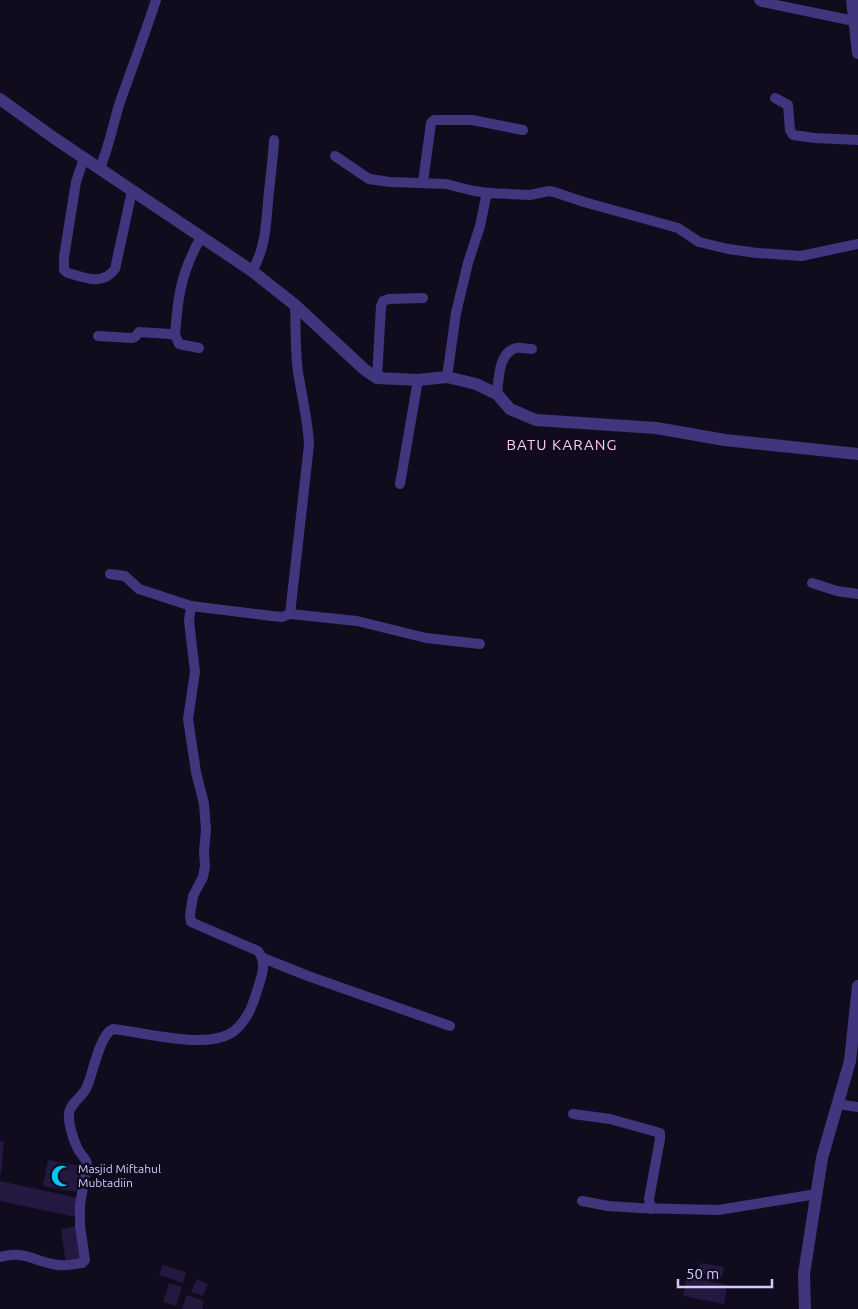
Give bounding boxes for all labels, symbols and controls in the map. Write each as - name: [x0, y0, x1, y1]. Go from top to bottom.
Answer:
- district label: BATU KARANG: [506, 436, 618, 453]
- place label: Masjid Miftahul Mubtadiin: [78, 1162, 161, 1189]
- mosque icon: Masjid Miftahul Mubtadiin: [49, 1163, 75, 1189]
- scale bar: [678, 1256, 772, 1288]
- text: 50 m: [686, 1265, 719, 1282]

